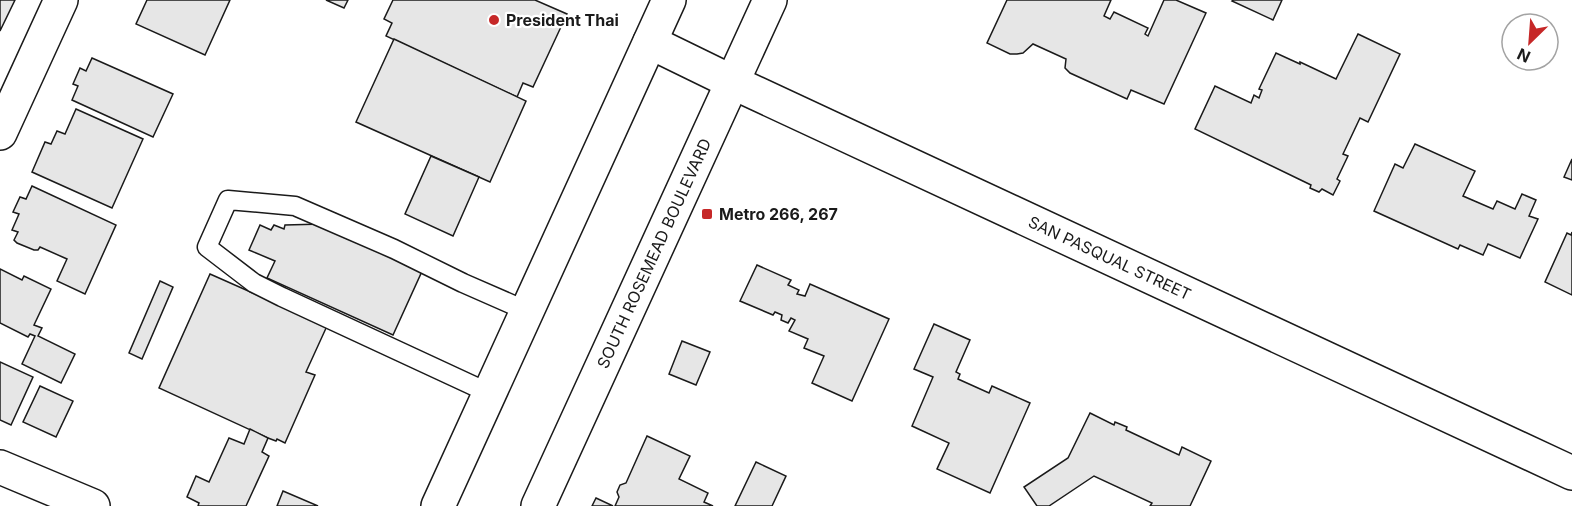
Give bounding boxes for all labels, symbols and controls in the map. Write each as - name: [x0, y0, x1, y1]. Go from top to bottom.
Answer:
- place label: President Thai: [506, 10, 619, 30]
- north arrow: [1500, 12, 1560, 72]
- marker: President Thai: [487, 13, 501, 27]
- text: N: [1514, 44, 1533, 67]
- street label: SOUTH ROSEMEAD BOULEVARD: [593, 135, 715, 371]
- place label: Metro 266, 267: [719, 204, 838, 224]
- marker: Metro 266, 267: [700, 207, 714, 221]
- street label: SAN PASQUAL STREET: [1025, 211, 1194, 304]

